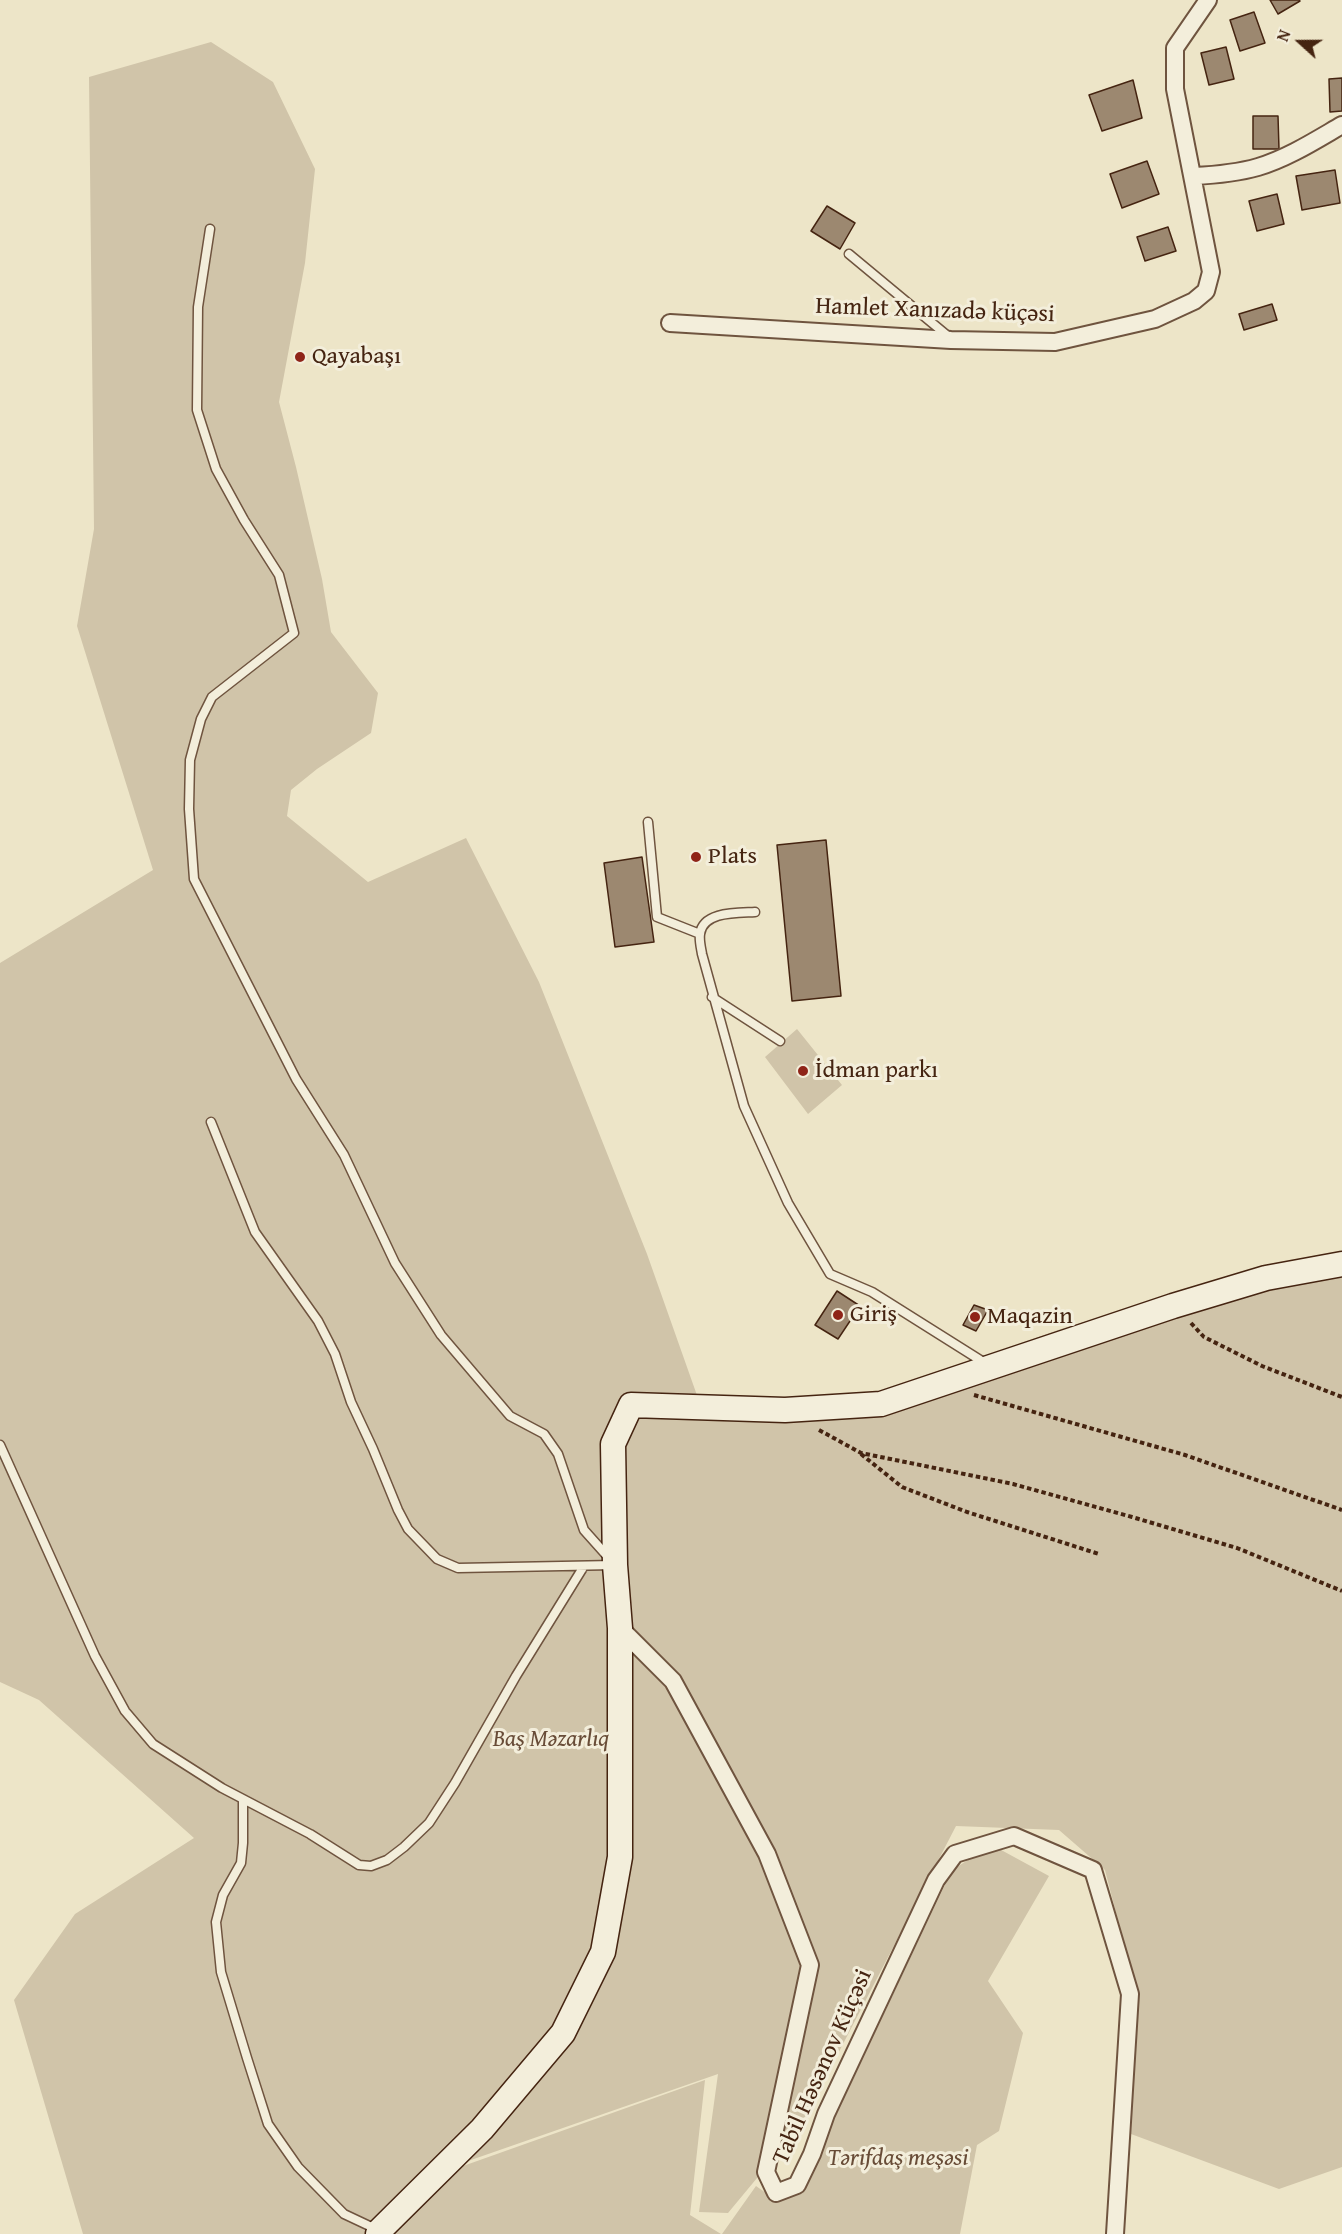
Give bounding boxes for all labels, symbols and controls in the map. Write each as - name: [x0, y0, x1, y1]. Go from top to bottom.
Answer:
- north arrow: [1270, 12, 1330, 72]
- text: N: [1270, 26, 1296, 45]
- street label: Hamlet Xanızadə küçəsi: [815, 292, 1055, 330]
- place label: Qayabaşı: [312, 343, 401, 371]
- marker: Qayabaşı: [293, 350, 307, 364]
- place label: Plats: [708, 843, 757, 871]
- marker: Plats: [689, 850, 703, 864]
- place label: İdman parkı: [815, 1057, 938, 1085]
- marker: İdman parkı: [796, 1064, 810, 1078]
- place label: Giriş: [850, 1301, 897, 1329]
- place label: Maqazin: [987, 1303, 1073, 1331]
- marker: Giriş: [831, 1308, 845, 1322]
- marker: Maqazin: [968, 1310, 982, 1324]
- park label: Baş Məzarlıq: [493, 1726, 609, 1754]
- street label: Tabil Həsənov Küçəsi: [767, 1965, 879, 2169]
- park label: Tərifdaş meşəsi: [828, 2145, 968, 2173]

